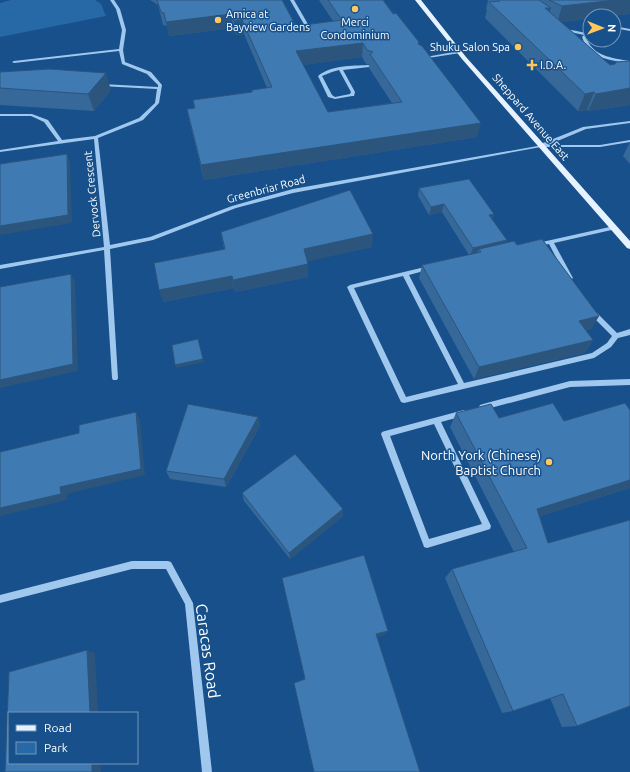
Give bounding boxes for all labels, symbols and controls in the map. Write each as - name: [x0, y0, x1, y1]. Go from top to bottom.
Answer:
- marker: Merci Condominium: [350, 4, 360, 14]
- place label: Amica at Bayview Gardens: [226, 8, 310, 33]
- north arrow: [582, 8, 622, 48]
- marker: Amica at Bayview Gardens: [213, 15, 223, 25]
- place label: Merci Condominium: [320, 16, 390, 41]
- text: N: [606, 24, 618, 32]
- place label: Shuku Salon Spa: [430, 41, 510, 53]
- marker: Shuku Salon Spa: [513, 42, 523, 52]
- place label: I.D.A.: [540, 59, 566, 71]
- marker: I.D.A.: [527, 60, 537, 70]
- street label: Sheppard Avenue East: [490, 71, 572, 163]
- street label: Dervock Crescent: [81, 150, 103, 238]
- street label: Greenbriar Road: [225, 173, 307, 205]
- place label: North York (Chinese) Baptist Church: [421, 448, 541, 477]
- marker: North York (Chinese) Baptist Church: [544, 457, 554, 467]
- street label: Caracas Road: [192, 602, 224, 700]
- legend: [8, 712, 138, 764]
- text: Road: [44, 721, 72, 734]
- text: Park: [44, 741, 68, 754]

